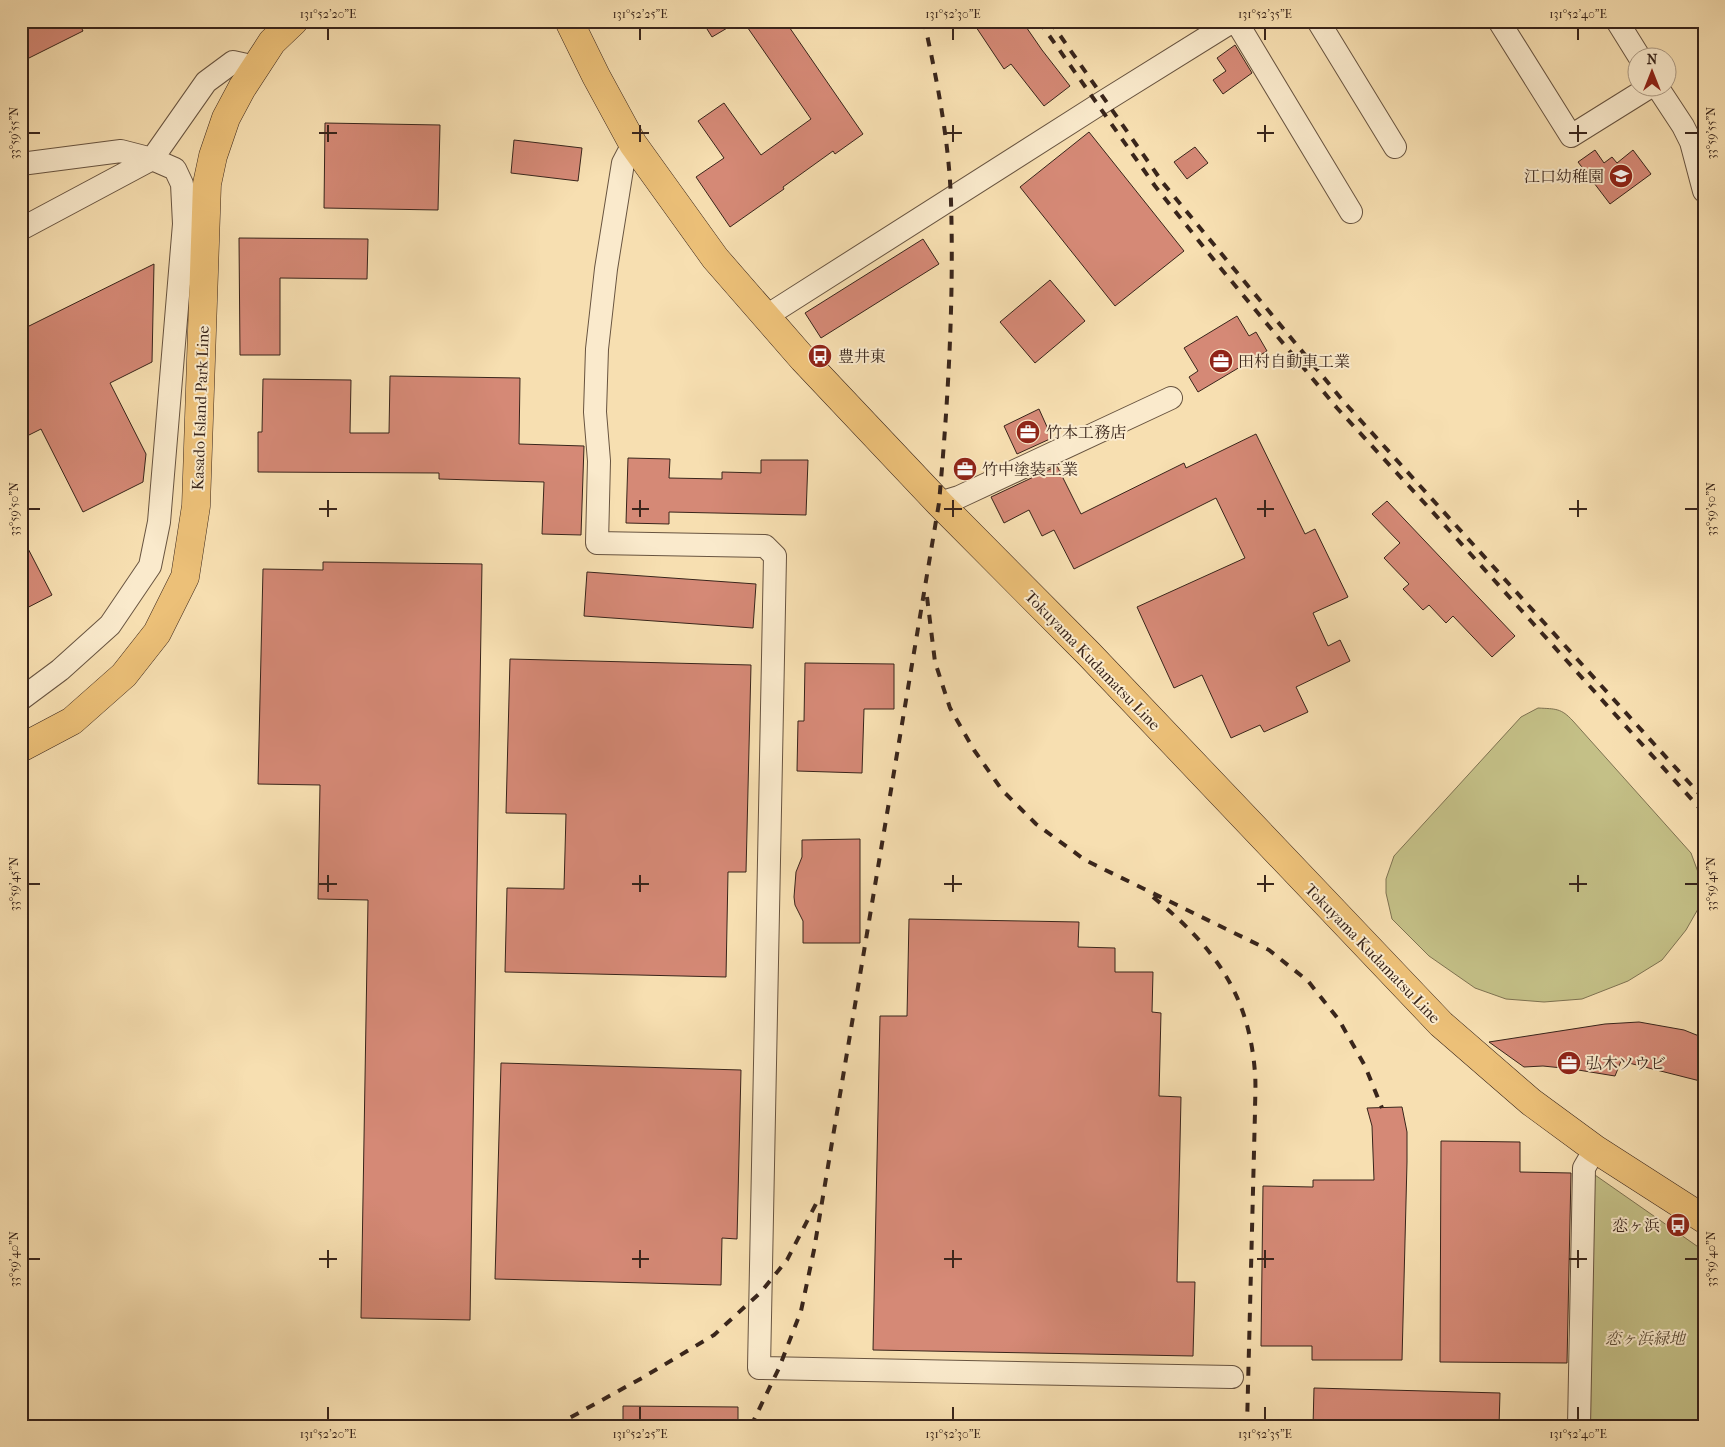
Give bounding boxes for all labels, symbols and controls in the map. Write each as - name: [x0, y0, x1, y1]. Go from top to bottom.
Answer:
- text: 131°52'20"E: [300, 7, 356, 21]
- text: 131°52'25"E: [612, 7, 668, 21]
- text: 131°52'30"E: [925, 7, 981, 21]
- text: 131°52'35"E: [1238, 7, 1292, 21]
- text: 131°52'40"E: [1549, 7, 1607, 21]
- north arrow: [1628, 48, 1678, 98]
- text: N: [1647, 51, 1658, 68]
- text: 33°59'55"N: [7, 107, 21, 159]
- text: 33°59'55"N: [1704, 107, 1718, 159]
- school or university icon: 江口幼稚園: [1608, 163, 1634, 189]
- place label: 江口幼稚園: [1524, 167, 1604, 186]
- street label: Kasado Island Park Line: [188, 325, 213, 491]
- bus stop icon: 豊井東: [807, 343, 833, 369]
- place label: 豊井東: [838, 347, 886, 366]
- office icon: 田村自動車工業: [1208, 348, 1234, 374]
- place label: 田村自動車工業: [1238, 352, 1350, 371]
- office icon: 竹本工務店: [1015, 419, 1041, 445]
- place label: 竹本工務店: [1046, 423, 1126, 442]
- office icon: 竹中塗装工業: [952, 456, 978, 482]
- place label: 竹中塗装工業: [982, 460, 1078, 479]
- text: 33°59'50"N: [7, 482, 21, 536]
- text: 33°59'50"N: [1704, 482, 1718, 536]
- street label: Tokuyama Kudamatsu Line: [1021, 587, 1164, 734]
- text: 33°59'45"N: [7, 857, 21, 911]
- text: 33°59'45"N: [1704, 857, 1718, 911]
- street label: Tokuyama Kudamatsu Line: [1301, 880, 1444, 1027]
- office icon: 弘木ソウビ: [1556, 1050, 1582, 1076]
- place label: 弘木ソウビ: [1586, 1054, 1666, 1073]
- bus stop icon: 恋ヶ浜: [1665, 1212, 1691, 1238]
- place label: 恋ヶ浜: [1612, 1216, 1660, 1235]
- text: 33°59'40"N: [7, 1231, 21, 1287]
- text: 33°59'40"N: [1704, 1231, 1718, 1287]
- park label: 恋ヶ浜緑地: [1605, 1329, 1687, 1348]
- text: 131°52'20"E: [300, 1427, 356, 1441]
- text: 131°52'25"E: [612, 1427, 668, 1441]
- text: 131°52'30"E: [925, 1427, 981, 1441]
- text: 131°52'35"E: [1238, 1427, 1292, 1441]
- text: 131°52'40"E: [1549, 1427, 1607, 1441]

